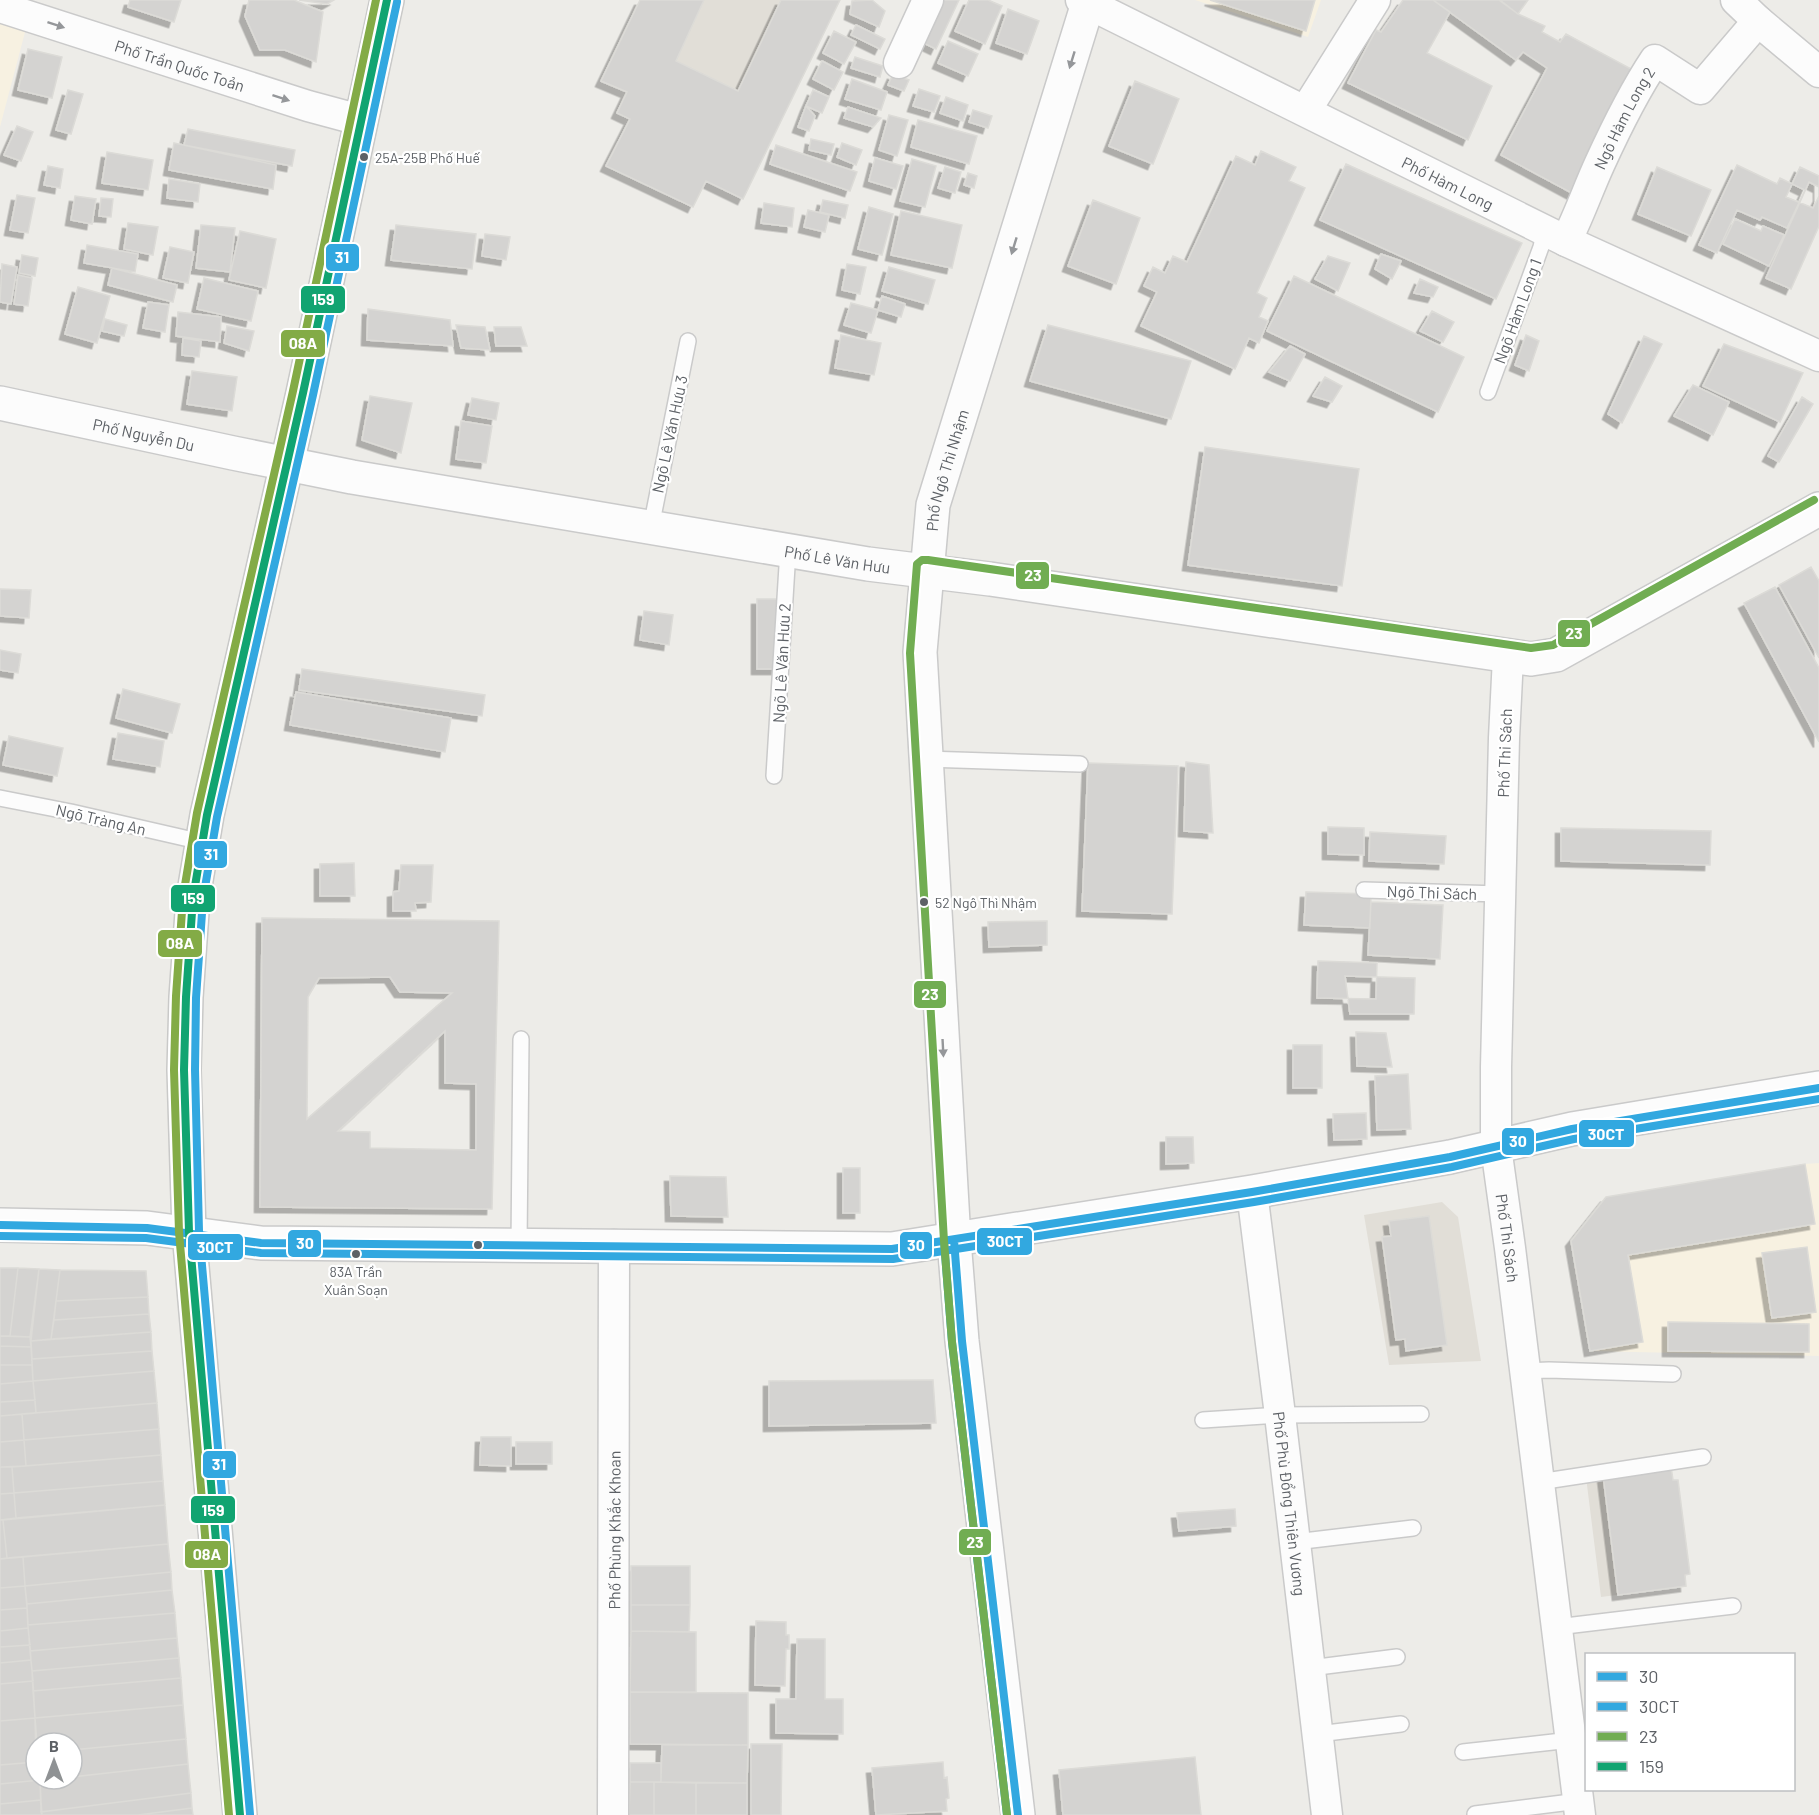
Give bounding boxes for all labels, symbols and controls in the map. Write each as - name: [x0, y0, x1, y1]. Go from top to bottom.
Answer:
- one-way arrow: [47, 21, 65, 30]
- street label: Phố Trần Quốc Toản: [113, 35, 247, 95]
- one-way arrow: [1067, 51, 1076, 69]
- street label: Ngõ Hàm Long 2: [1589, 63, 1658, 172]
- one-way arrow: [272, 93, 290, 103]
- place label: 25A-25B Phố Huế: [375, 149, 481, 166]
- marker: 25A-25B Phố Huế: [358, 151, 370, 163]
- street label: Phố Hàm Long: [1399, 152, 1497, 213]
- one-way arrow: [1009, 237, 1018, 255]
- line badge: 31: [325, 243, 360, 272]
- text: 31: [335, 247, 349, 266]
- street label: Ngõ Hàm Long 1: [1489, 256, 1545, 366]
- line badge: 159: [300, 285, 346, 314]
- text: 159: [312, 289, 334, 308]
- line badge: 08A: [280, 329, 326, 358]
- text: 08A: [289, 333, 318, 352]
- street label: Ngõ Lê Văn Hưu 3: [647, 373, 691, 495]
- street label: Phố Ngô Thì Nhậm: [921, 407, 972, 532]
- street label: Phố Nguyễn Du: [91, 414, 196, 454]
- street label: Phố Lê Văn Hưu: [783, 541, 891, 576]
- line badge: 23: [1015, 561, 1050, 590]
- text: 23: [1024, 565, 1042, 584]
- street label: Ngõ Lê Văn Hưu 2: [768, 603, 794, 723]
- line badge: 23: [1557, 619, 1591, 648]
- text: 23: [1565, 623, 1583, 642]
- street label: Phố Thi Sách: [1493, 708, 1515, 798]
- street label: Ngõ Tràng An: [54, 799, 148, 839]
- line badge: 31: [193, 840, 228, 869]
- text: 31: [204, 844, 218, 863]
- street label: Ngõ Thi Sách: [1386, 881, 1478, 903]
- line badge: 159: [170, 884, 216, 913]
- text: 159: [182, 888, 204, 907]
- place label: 52 Ngô Thì Nhậm: [935, 894, 1037, 911]
- marker: 52 Ngô Thì Nhậm: [918, 896, 930, 908]
- line badge: 08A: [157, 929, 203, 958]
- text: 08A: [166, 933, 195, 952]
- line badge: 23: [913, 980, 947, 1009]
- text: 23: [921, 984, 939, 1003]
- one-way arrow: [939, 1038, 948, 1057]
- line badge: 30CT: [1578, 1119, 1635, 1148]
- text: 30CT: [1588, 1124, 1624, 1143]
- line badge: 30: [1501, 1127, 1535, 1156]
- text: 30: [1509, 1131, 1527, 1150]
- street label: Phố Thi Sách: [1493, 1192, 1524, 1283]
- line badge: 30CT: [976, 1227, 1033, 1256]
- line badge: 30: [287, 1229, 322, 1258]
- line badge: 30: [899, 1231, 933, 1260]
- text: 30CT: [987, 1231, 1023, 1250]
- line badge: 30CT: [187, 1233, 244, 1261]
- text: 30: [296, 1233, 314, 1252]
- text: 30: [907, 1235, 925, 1254]
- text: 30CT: [197, 1237, 233, 1256]
- unlabelled marker: [472, 1239, 484, 1251]
- marker: 83A Trần Xuân Soạn: [350, 1248, 362, 1260]
- place label: 83A Trần Xuân Soạn: [324, 1263, 388, 1298]
- street label: Phố Phù Đổng Thiên Vương: [1270, 1410, 1311, 1597]
- line badge: 31: [202, 1450, 237, 1479]
- street label: Phố Phùng Khắc Khoan: [604, 1451, 623, 1609]
- text: 31: [212, 1454, 226, 1473]
- line badge: 159: [190, 1495, 236, 1524]
- text: 159: [202, 1500, 224, 1519]
- line badge: 23: [958, 1528, 992, 1556]
- text: 23: [966, 1532, 984, 1551]
- line badge: 08A: [184, 1540, 229, 1569]
- text: 08A: [193, 1544, 222, 1563]
- legend: [1585, 1653, 1795, 1791]
- text: 30: [1639, 1665, 1658, 1687]
- text: 30CT: [1639, 1695, 1679, 1717]
- text: 23: [1639, 1725, 1658, 1747]
- north arrow: [24, 1731, 84, 1791]
- text: B: [49, 1736, 59, 1755]
- text: 159: [1639, 1755, 1664, 1777]

